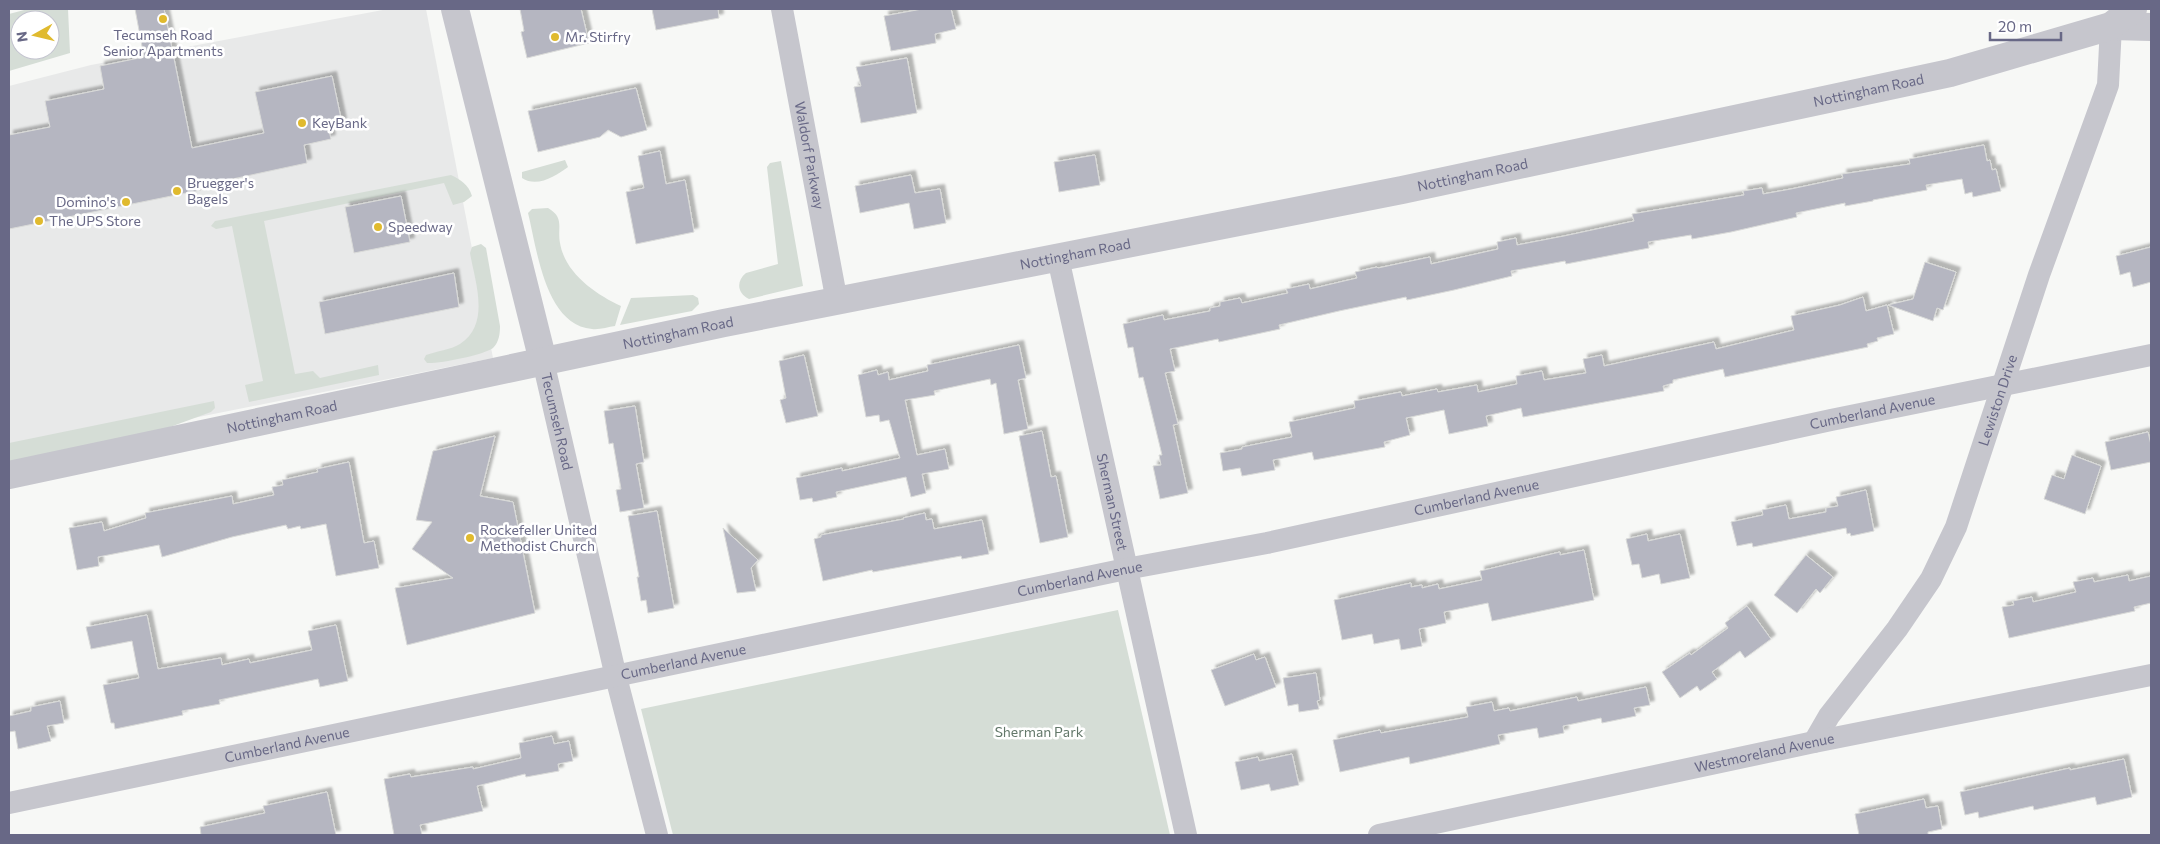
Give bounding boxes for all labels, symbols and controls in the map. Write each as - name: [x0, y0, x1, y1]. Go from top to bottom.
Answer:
- north arrow: [10, 10, 60, 60]
- scale bar: [1990, 10, 2061, 42]
- marker: Tecumseh Road Senior Apartments: [157, 13, 169, 25]
- text: 20 m: [1998, 17, 2032, 35]
- place label: Tecumseh Road Senior Apartments: [103, 26, 223, 59]
- place label: Mr. Stirfry: [565, 28, 631, 45]
- text: N: [12, 30, 31, 43]
- marker: Mr. Stirfry: [549, 31, 561, 43]
- street label: Nottingham Road: [1812, 70, 1925, 110]
- street label: Waldorf Parkway: [792, 100, 828, 211]
- place label: KeyBank: [312, 114, 368, 131]
- marker: KeyBank: [296, 117, 308, 129]
- street label: Nottingham Road: [1416, 154, 1529, 195]
- place label: Bruegger's Bagels: [187, 174, 254, 207]
- marker: Bruegger's Bagels: [171, 185, 183, 197]
- place label: Domino's: [56, 193, 116, 210]
- marker: Domino's: [120, 196, 132, 208]
- place label: The UPS Store: [49, 212, 141, 229]
- marker: The UPS Store: [33, 215, 45, 227]
- place label: Speedway: [388, 218, 453, 235]
- marker: Speedway: [372, 221, 384, 233]
- street label: Nottingham Road: [1018, 234, 1132, 273]
- street label: Nottingham Road: [621, 312, 735, 352]
- street label: Lewiston Drive: [1974, 352, 2020, 448]
- street label: Tecumseh Road: [538, 371, 577, 472]
- street label: Cumberland Avenue: [1808, 390, 1936, 432]
- street label: Nottingham Road: [225, 396, 339, 437]
- street label: Sherman Street: [1094, 452, 1132, 552]
- street label: Cumberland Avenue: [1412, 475, 1540, 519]
- place label: Rockefeller United Methodist Church: [480, 521, 597, 554]
- marker: Rockefeller United Methodist Church: [464, 532, 476, 544]
- street label: Cumberland Avenue: [1016, 557, 1144, 600]
- street label: Cumberland Avenue: [619, 640, 747, 683]
- street label: Cumberland Avenue: [223, 723, 351, 766]
- park label: Sherman Park: [995, 723, 1084, 740]
- street label: Westmoreland Avenue: [1693, 729, 1836, 775]

